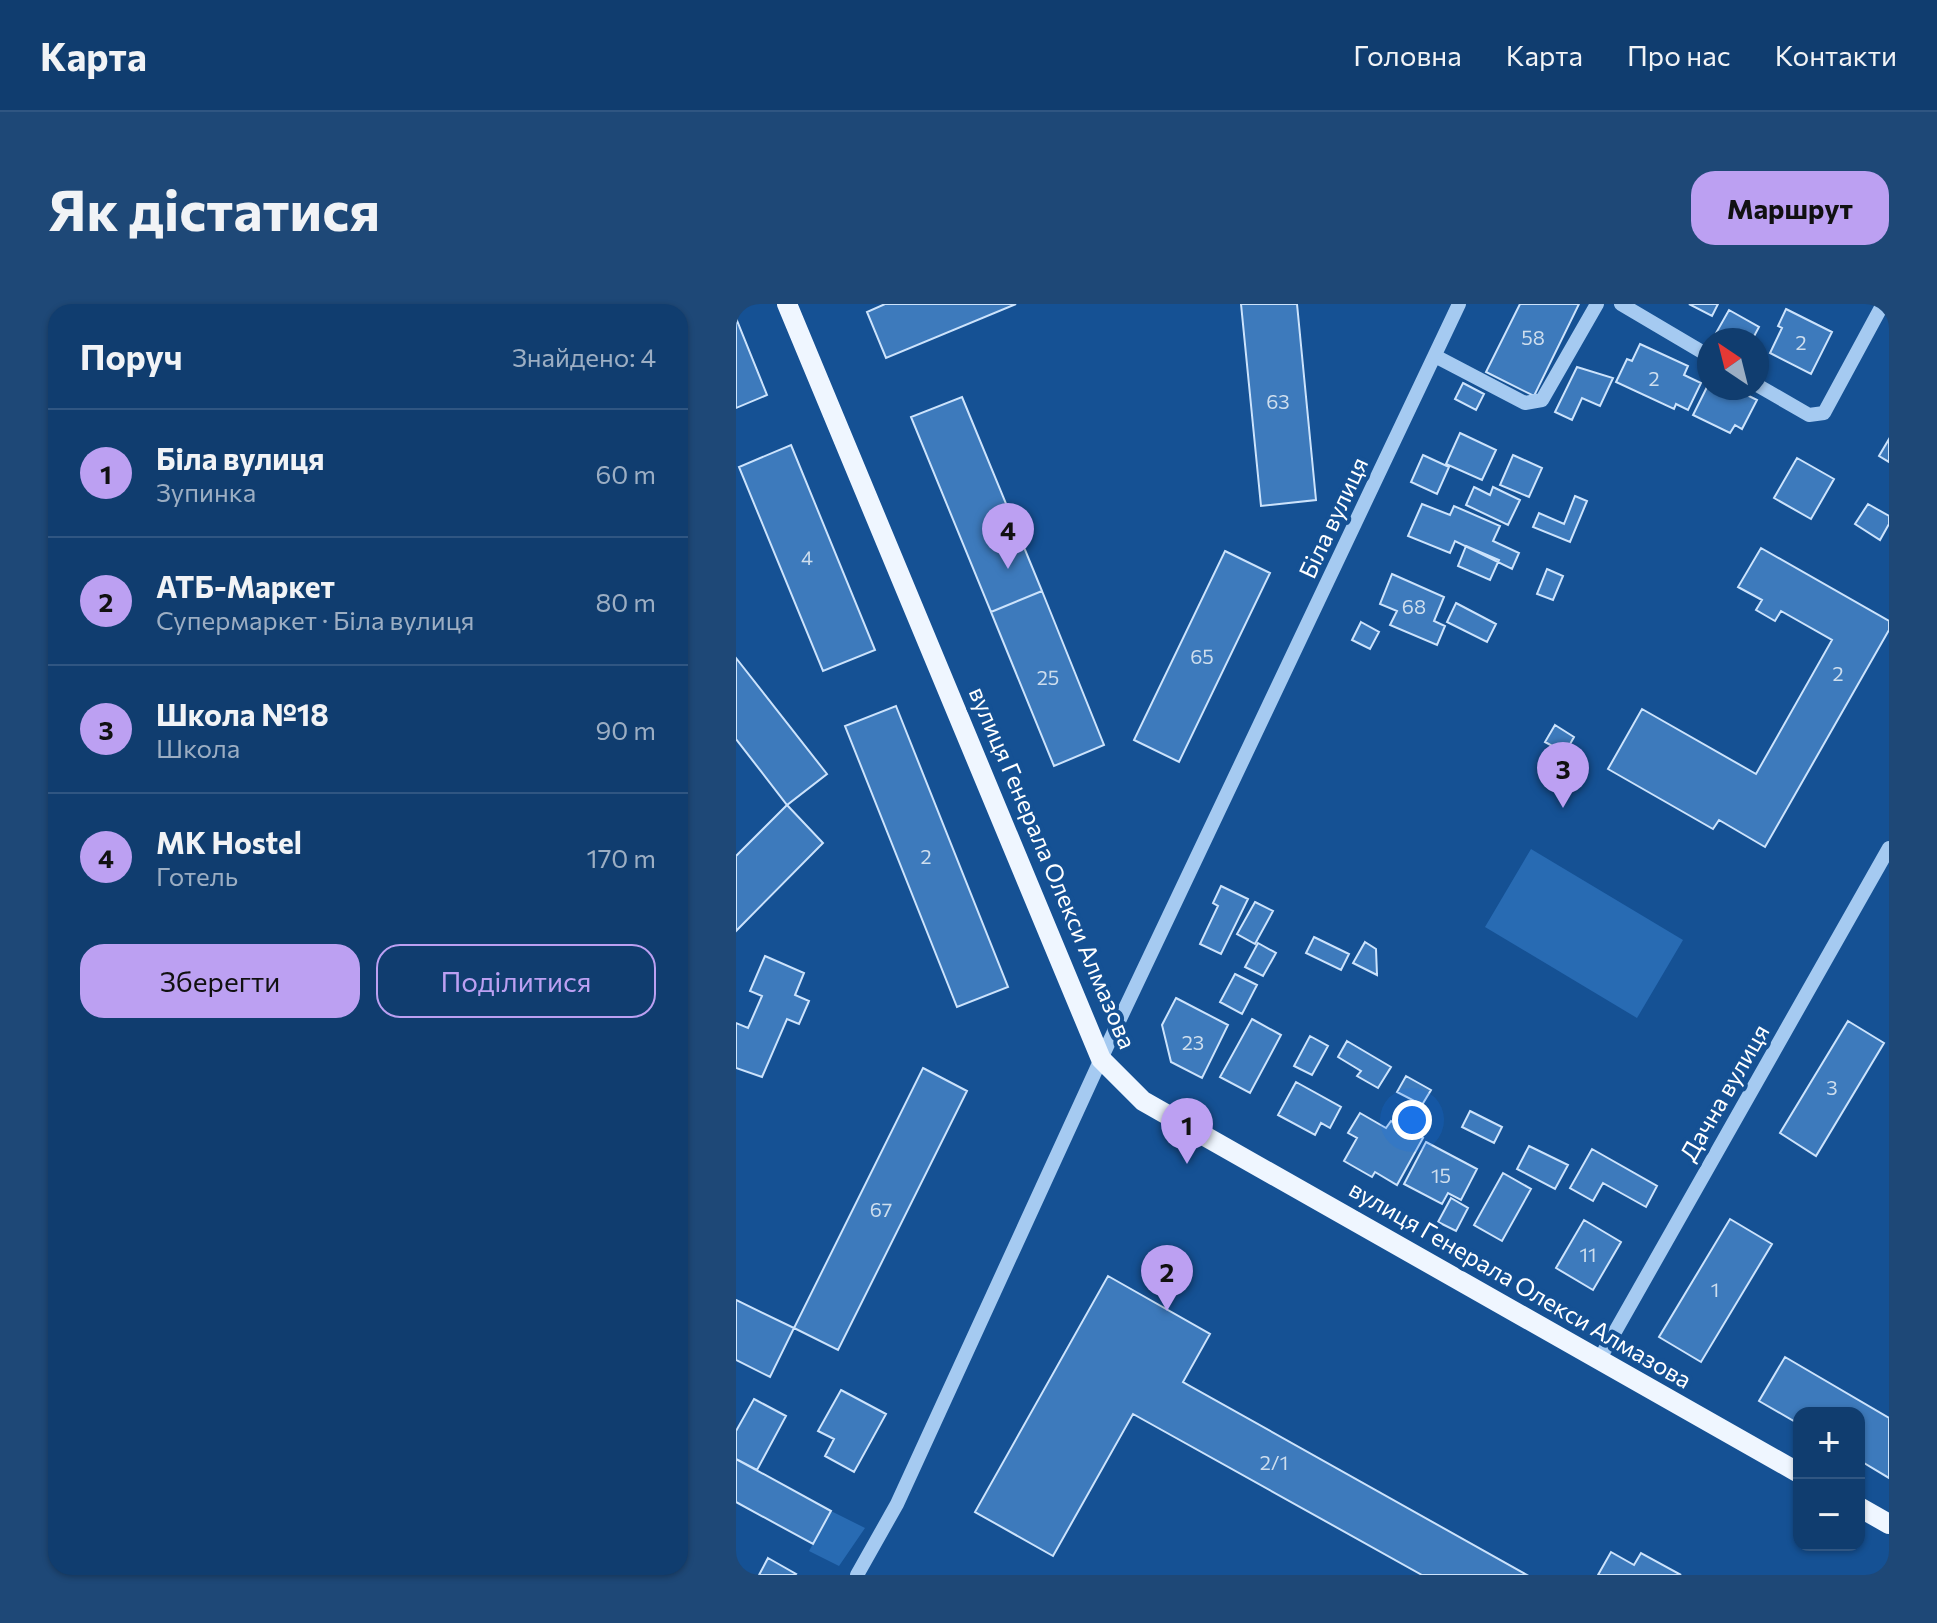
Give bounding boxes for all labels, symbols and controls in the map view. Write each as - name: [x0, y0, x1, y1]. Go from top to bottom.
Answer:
- text: Карта: [40, 32, 147, 79]
- text: Головна: [1353, 38, 1462, 72]
- text: Карта: [1506, 38, 1583, 72]
- text: Про нас: [1627, 38, 1731, 72]
- text: Контакти: [1775, 38, 1897, 72]
- button: Маршрут: [1691, 171, 1889, 245]
- text: Як дістатися: [48, 174, 380, 243]
- house number: 58: [1521, 325, 1545, 349]
- north arrow: [1697, 328, 1769, 400]
- house number: 2: [1795, 330, 1807, 354]
- text: Поруч: [80, 335, 183, 377]
- text: Знайдено: 4: [512, 341, 656, 372]
- house number: 2: [1648, 366, 1660, 390]
- house number: 63: [1266, 389, 1290, 413]
- text: Біла вулиця: [156, 439, 325, 476]
- street label: Біла вулиця: [1292, 452, 1373, 583]
- text: 1: [100, 458, 112, 489]
- text: 60 m: [596, 458, 656, 489]
- text: Зупинка: [156, 476, 256, 507]
- pin: 4: [982, 503, 1034, 569]
- house number: 4: [801, 545, 813, 569]
- text: АТБ-Маркет: [156, 567, 335, 604]
- text: 2: [99, 586, 113, 617]
- text: 80 m: [596, 586, 656, 617]
- house number: 68: [1402, 594, 1426, 618]
- text: Супермаркет · Біла вулиця: [156, 604, 475, 635]
- house number: 65: [1190, 644, 1214, 668]
- house number: 2: [1832, 661, 1844, 685]
- house number: 25: [1037, 665, 1059, 689]
- street label: вулиця Генерала Олекси Алмазова: [964, 682, 1143, 1053]
- text: Школа №18: [156, 695, 329, 732]
- text: 3: [98, 714, 114, 745]
- text: 90 m: [596, 714, 656, 745]
- text: Школа: [156, 732, 240, 763]
- pin: 3: [1537, 742, 1589, 808]
- text: MK Hostel: [156, 823, 302, 860]
- text: 4: [98, 842, 114, 873]
- text: 170 m: [587, 842, 656, 873]
- house number: 2: [920, 844, 932, 868]
- text: Готель: [156, 860, 238, 891]
- button: Зберегти: [80, 944, 360, 1018]
- button: Поділитися: [376, 944, 656, 1018]
- street label: Дачна вулиця: [1673, 1019, 1775, 1166]
- house number: 23: [1182, 1030, 1204, 1054]
- house number: 3: [1826, 1075, 1838, 1099]
- pin: 1: [1161, 1098, 1213, 1164]
- your location: [1392, 1100, 1432, 1140]
- house number: 15: [1431, 1163, 1451, 1187]
- street label: вулиця Генерала Олекси Алмазова: [1344, 1174, 1697, 1394]
- house number: 67: [870, 1197, 892, 1221]
- house number: 11: [1579, 1242, 1597, 1266]
- pin: 2: [1141, 1245, 1193, 1311]
- house number: 1: [1711, 1277, 1719, 1301]
- map controls: [1793, 1407, 1865, 1551]
- button: +: [1793, 1407, 1865, 1479]
- house number: 2/1: [1260, 1450, 1288, 1474]
- button: −: [1793, 1479, 1865, 1551]

